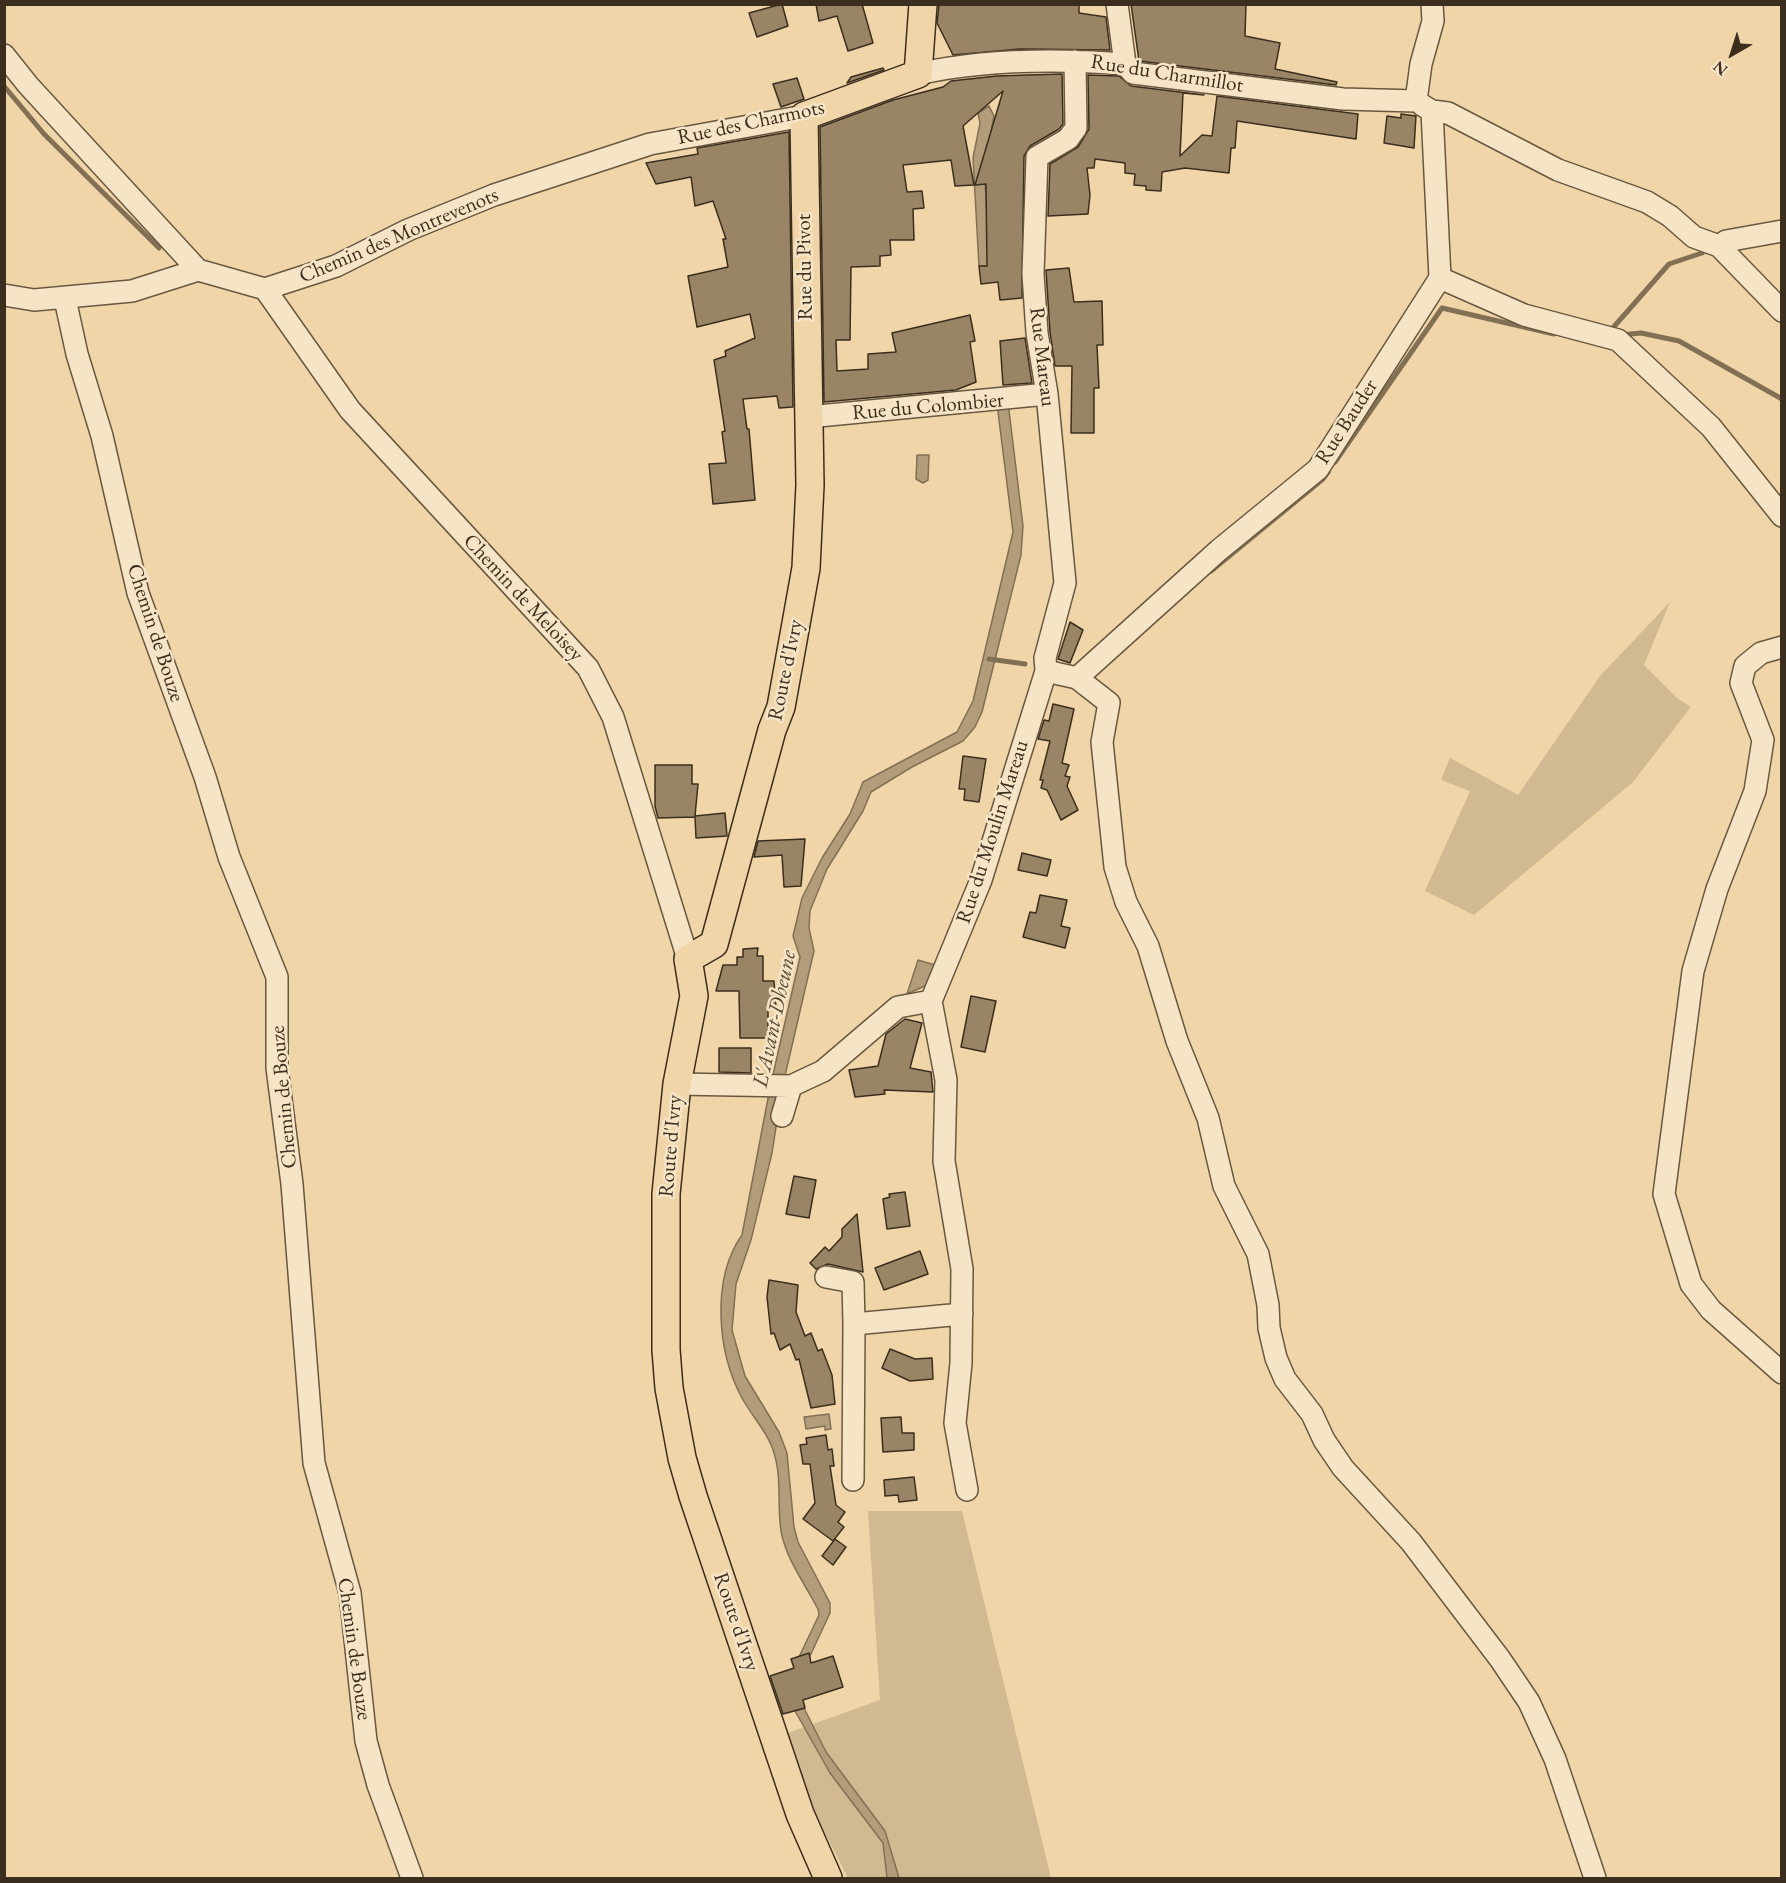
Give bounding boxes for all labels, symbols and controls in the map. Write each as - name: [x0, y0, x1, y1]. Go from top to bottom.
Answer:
- north arrow: [1702, 24, 1762, 84]
- street label: Rue du Charmillot: [1089, 50, 1245, 98]
- text: N: [1709, 56, 1732, 81]
- street label: Rue des Charmots: [675, 95, 827, 151]
- street label: Chemin des Montrevenots: [296, 183, 502, 289]
- street label: Rue du Pivot: [791, 213, 819, 321]
- street label: Rue Mareau: [1023, 306, 1061, 408]
- street label: Rue Bauder: [1310, 375, 1384, 469]
- street label: Rue du Colombier: [851, 388, 1005, 426]
- street label: Chemin de Meloisey: [457, 529, 589, 667]
- street label: Chemin de Bouze: [121, 561, 189, 705]
- street label: Route d'Ivry: [763, 617, 809, 723]
- street label: Rue du Moulin Mareau: [951, 737, 1035, 927]
- water label: L'Avant-Dheune: [748, 948, 802, 1090]
- street label: Chemin de Bouze: [265, 1024, 303, 1170]
- street label: Route d'Ivry: [654, 1094, 688, 1198]
- street label: Route d'Ivry: [707, 1569, 765, 1675]
- street label: Chemin de Bouze: [332, 1576, 376, 1722]

